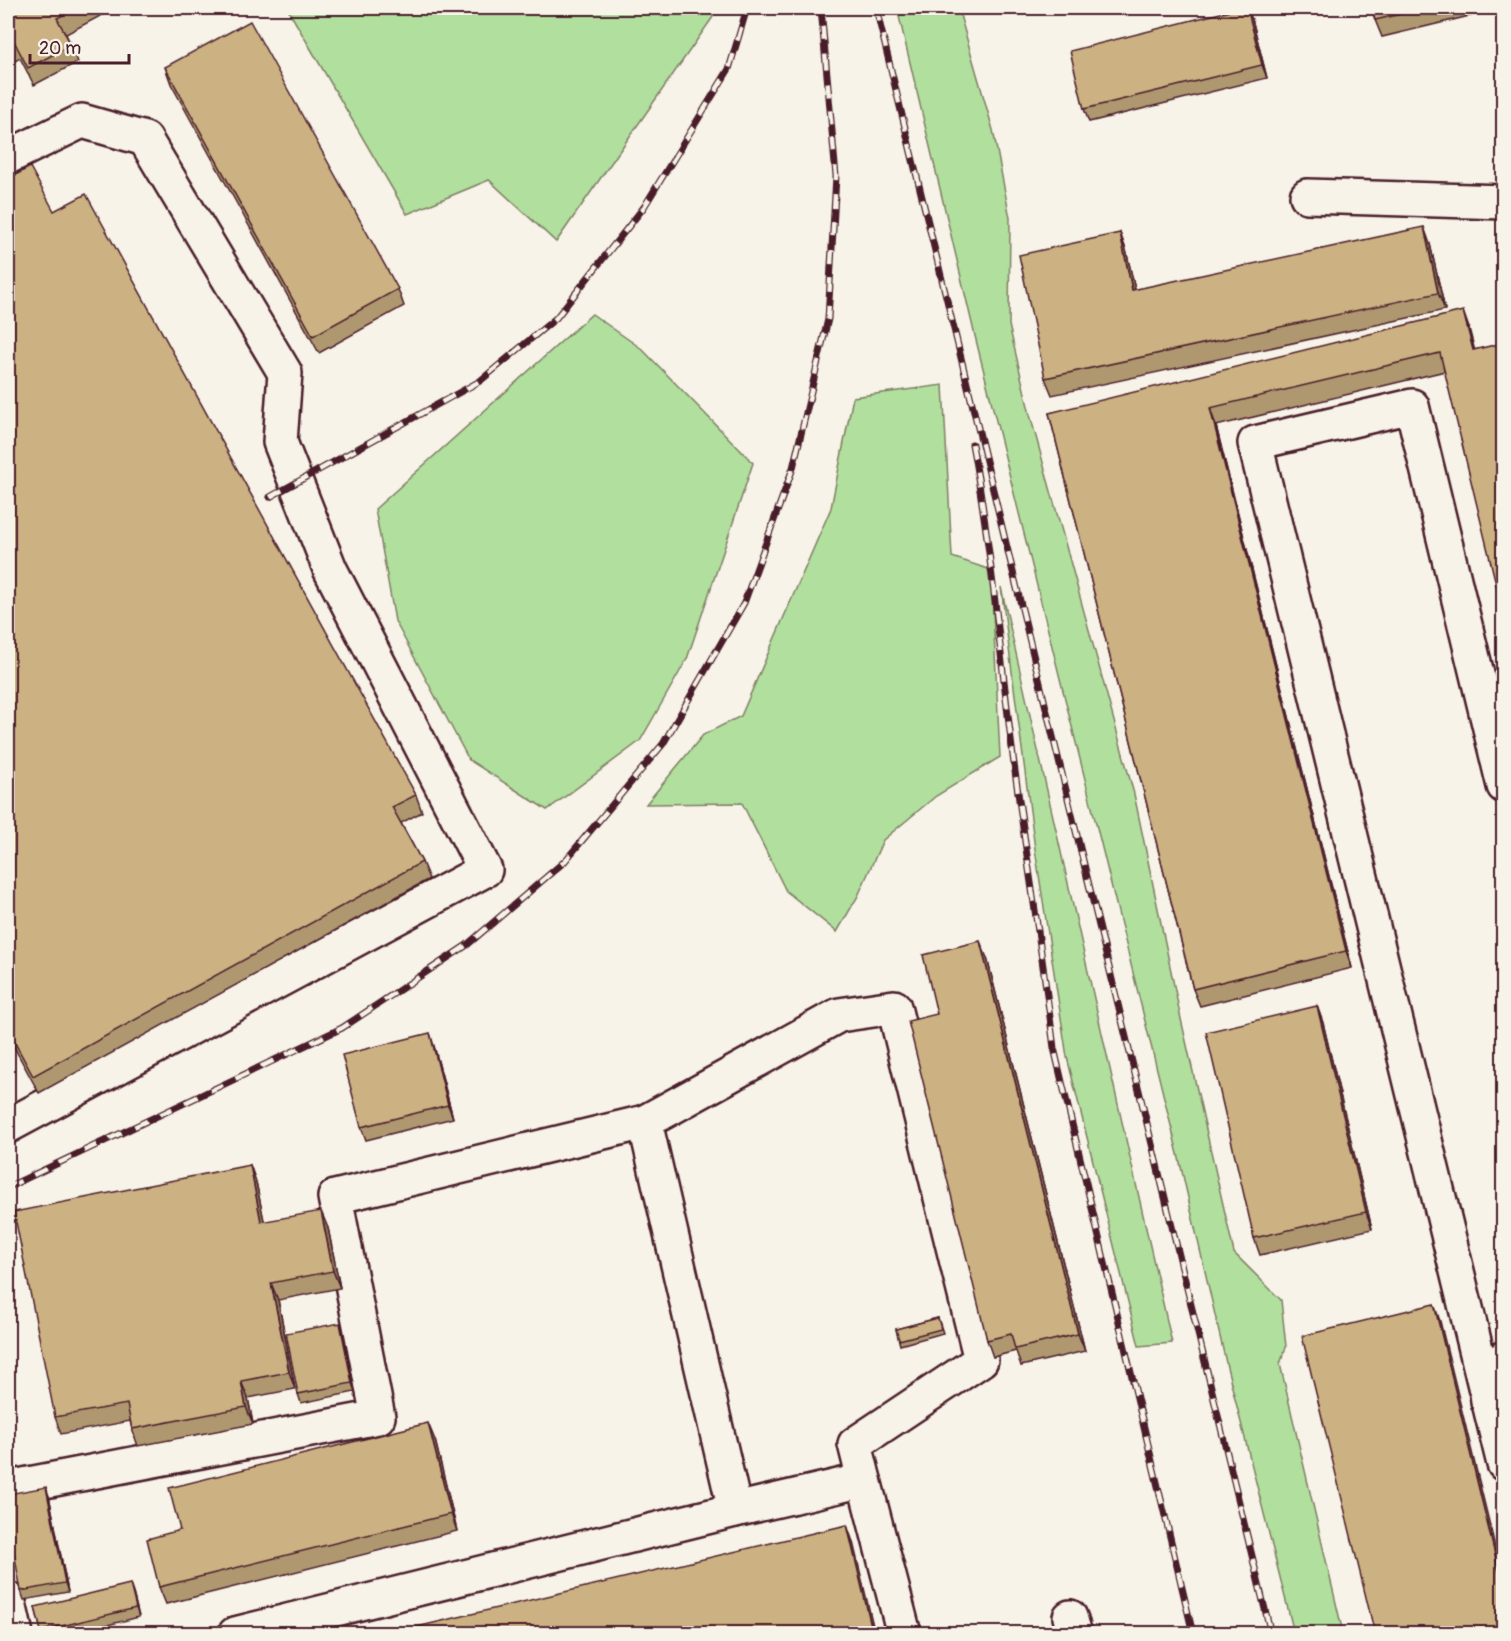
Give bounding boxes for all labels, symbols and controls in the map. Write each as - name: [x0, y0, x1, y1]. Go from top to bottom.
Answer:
- scale bar: [30, 27, 129, 65]
- text: 20 m: [39, 37, 81, 60]

